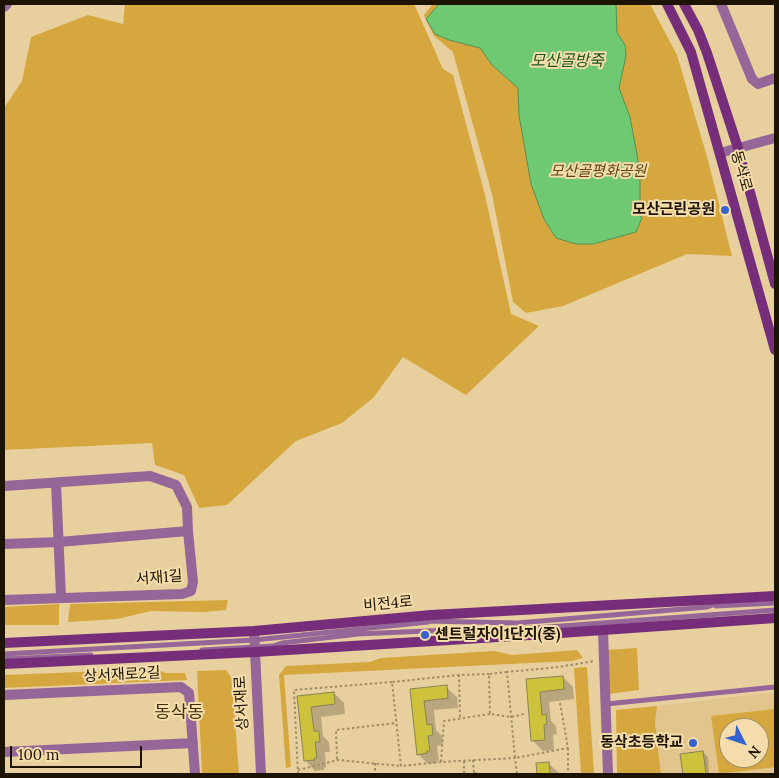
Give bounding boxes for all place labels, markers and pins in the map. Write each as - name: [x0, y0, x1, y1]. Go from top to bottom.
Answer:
- place label: 모산근린공원: [632, 201, 715, 219]
- marker: 모산근린공원: [719, 204, 731, 216]
- place label: 센트럴자이1단지(중): [435, 626, 560, 644]
- marker: 센트럴자이1단지(중): [419, 629, 431, 641]
- place label: 동삭초등학교: [600, 734, 683, 752]
- marker: 동삭초등학교: [687, 737, 699, 749]

